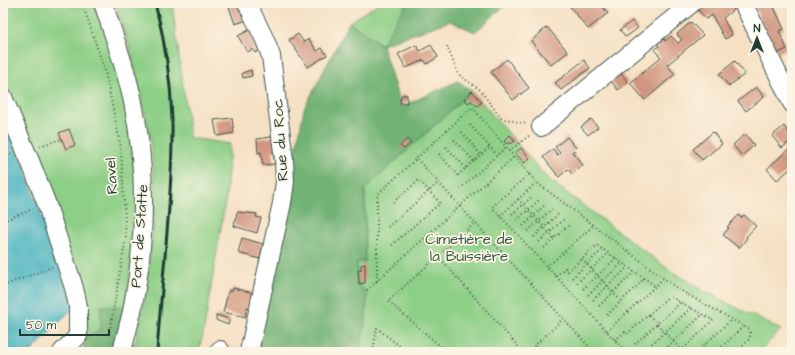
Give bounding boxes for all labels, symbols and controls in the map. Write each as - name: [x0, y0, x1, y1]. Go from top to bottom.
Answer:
- north arrow: [737, 18, 777, 58]
- text: N: [754, 21, 761, 36]
- street label: Rue du Roc: [267, 98, 294, 182]
- street label: Ravel: [100, 157, 123, 195]
- street label: Port de Statte: [125, 184, 154, 289]
- park label: Cimetière de la Buissière: [425, 229, 513, 267]
- scale bar: [20, 311, 109, 337]
- text: 50 m: [26, 317, 57, 334]

